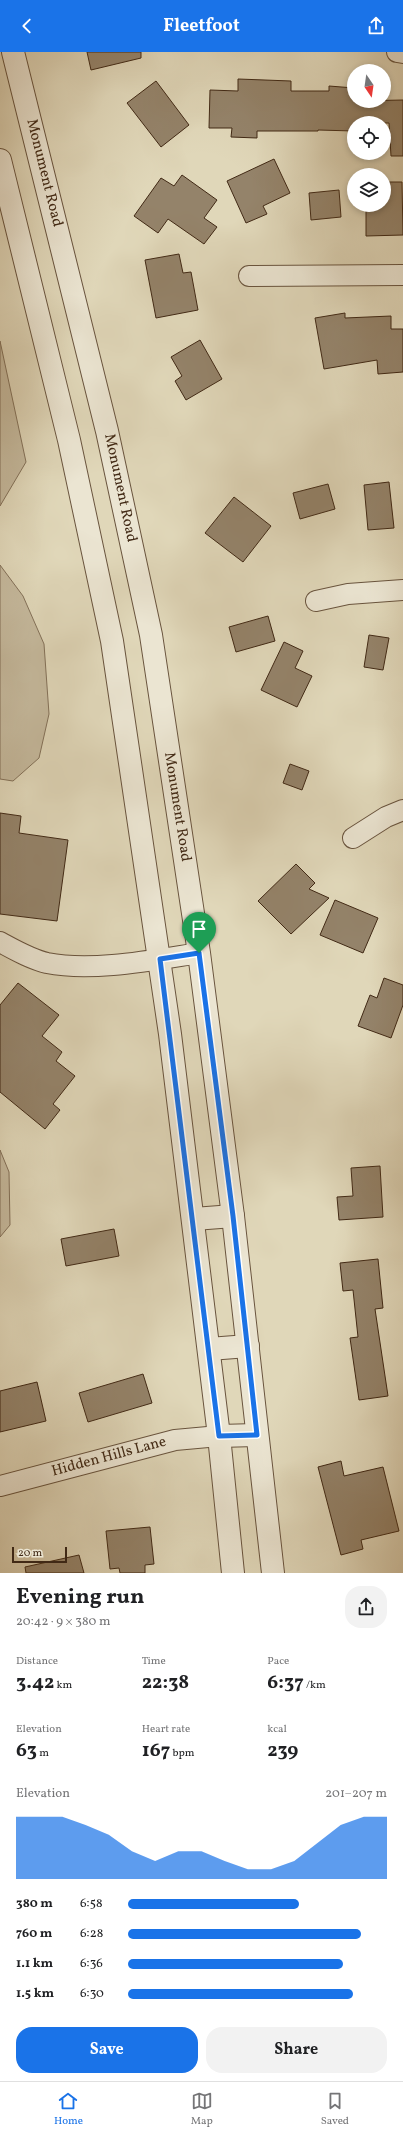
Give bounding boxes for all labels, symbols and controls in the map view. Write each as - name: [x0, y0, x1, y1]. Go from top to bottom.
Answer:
- text: Fleetfoot: [163, 14, 240, 39]
- icon: back: [16, 15, 38, 37]
- icon: share: [365, 15, 387, 37]
- north arrow: [347, 64, 391, 108]
- map controls: [347, 64, 391, 212]
- button: locate: [347, 116, 391, 160]
- street label: Monument Road: [20, 117, 68, 229]
- button: layers: [347, 168, 391, 212]
- street label: Monument Road: [98, 432, 142, 544]
- street label: Monument Road: [158, 751, 196, 863]
- pin: [182, 912, 216, 953]
- icon: arrive: [188, 918, 210, 940]
- street label: Hidden Hills Lane: [49, 1432, 169, 1482]
- scale bar: [12, 1545, 67, 1564]
- text: 20 m: [18, 1546, 42, 1561]
- text: Evening run: [16, 1582, 145, 1613]
- button: share: [345, 1586, 387, 1628]
- text: 20:42 · 9 × 380 m: [16, 1613, 111, 1631]
- text: Distance: [16, 1654, 58, 1669]
- text: Time: [142, 1654, 166, 1669]
- text: Pace: [267, 1654, 289, 1669]
- text: 3.42: [16, 1669, 54, 1697]
- text: 22:38: [142, 1669, 189, 1697]
- text: 6:37: [267, 1669, 304, 1697]
- text: km: [54, 1678, 72, 1693]
- text: /km: [304, 1678, 326, 1693]
- text: Elevation: [16, 1722, 62, 1737]
- text: Heart rate: [142, 1722, 190, 1737]
- text: kcal: [267, 1722, 287, 1737]
- text: 63: [16, 1737, 37, 1765]
- text: 167: [142, 1737, 170, 1765]
- text: 239: [267, 1737, 298, 1765]
- text: m: [37, 1746, 49, 1761]
- text: bpm: [170, 1746, 195, 1761]
- text: Elevation: [16, 1785, 70, 1803]
- text: 201–207 m: [325, 1785, 387, 1803]
- text: 380 m: [16, 1895, 53, 1913]
- text: 6:58: [80, 1895, 103, 1913]
- text: 760 m: [16, 1925, 52, 1943]
- text: 6:28: [80, 1925, 103, 1943]
- text: 1.1 km: [16, 1955, 53, 1973]
- text: 6:36: [80, 1955, 103, 1973]
- text: 1.5 km: [16, 1985, 54, 2003]
- text: 6:30: [80, 1985, 104, 2003]
- button: Save: [16, 2027, 198, 2073]
- button: Share: [206, 2027, 387, 2073]
- tab: Home: [54, 2090, 83, 2129]
- tab: Map: [191, 2090, 213, 2129]
- tab: Saved: [321, 2090, 349, 2129]

